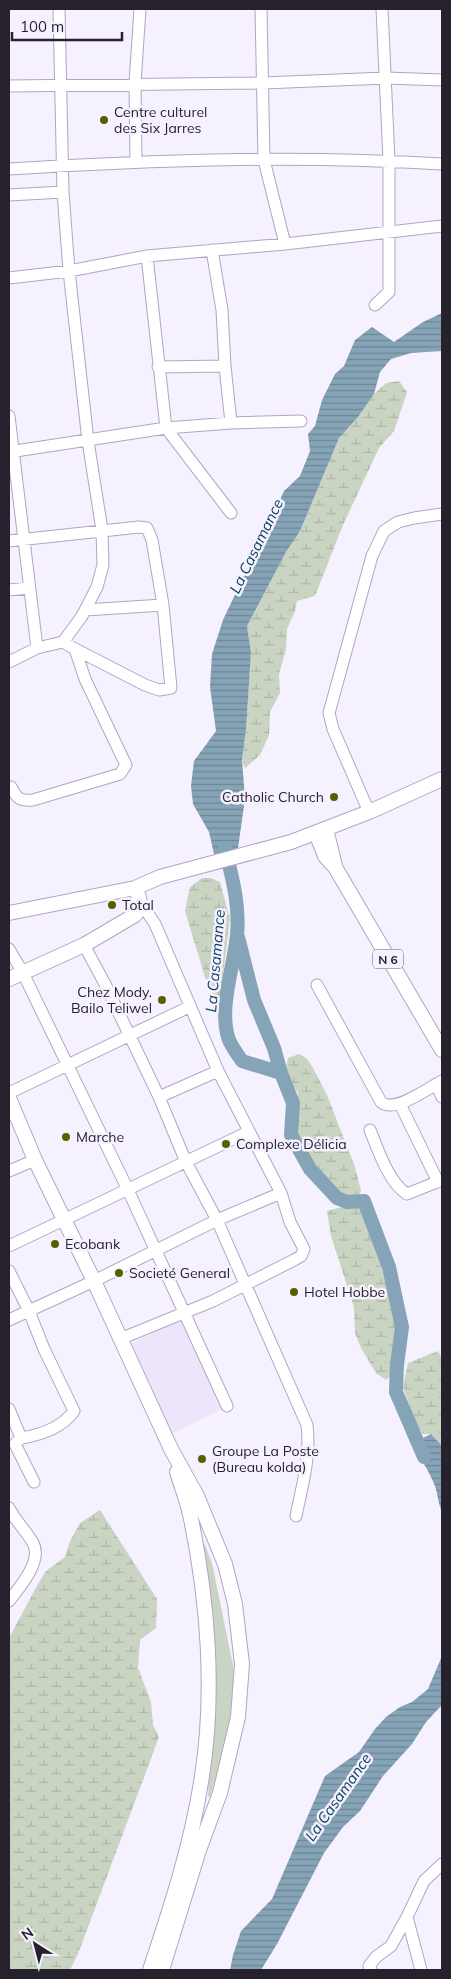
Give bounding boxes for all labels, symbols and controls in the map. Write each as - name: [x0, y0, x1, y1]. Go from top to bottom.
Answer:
- scale bar: [12, 10, 122, 42]
- text: 100 m: [20, 17, 64, 36]
- place label: Centre culturel des Six Jarres: [114, 103, 207, 137]
- marker: Centre culturel des Six Jarres: [98, 114, 110, 126]
- water label: La Casamance: [225, 496, 287, 596]
- place label: Catholic Church: [222, 788, 324, 806]
- marker: Catholic Church: [328, 791, 340, 803]
- place label: Total: [122, 896, 154, 914]
- marker: Total: [106, 899, 118, 911]
- water label: La Casamance: [201, 909, 229, 1013]
- road number: N 6: [373, 950, 403, 969]
- place label: Chez Mody. Bailo Teliwel: [71, 983, 152, 1017]
- marker: Chez Mody. Bailo Teliwel: [156, 994, 168, 1006]
- place label: Marche: [76, 1128, 124, 1146]
- marker: Marche: [60, 1131, 72, 1143]
- place label: Complexe Délicia: [236, 1135, 347, 1153]
- marker: Complexe Délicia: [220, 1138, 232, 1150]
- place label: Ecobank: [65, 1235, 121, 1253]
- marker: Ecobank: [49, 1238, 61, 1250]
- place label: Societé General: [129, 1264, 230, 1282]
- marker: Societé General: [113, 1267, 125, 1279]
- place label: Hotel Hobbe: [304, 1283, 385, 1301]
- marker: Hotel Hobbe: [288, 1286, 300, 1298]
- place label: Groupe La Poste (Bureau kolda): [212, 1442, 319, 1476]
- marker: Groupe La Poste (Bureau kolda): [196, 1453, 208, 1465]
- water label: La Casamance: [301, 1749, 375, 1845]
- north arrow: [10, 1919, 60, 1969]
- text: N: [18, 1923, 37, 1944]

